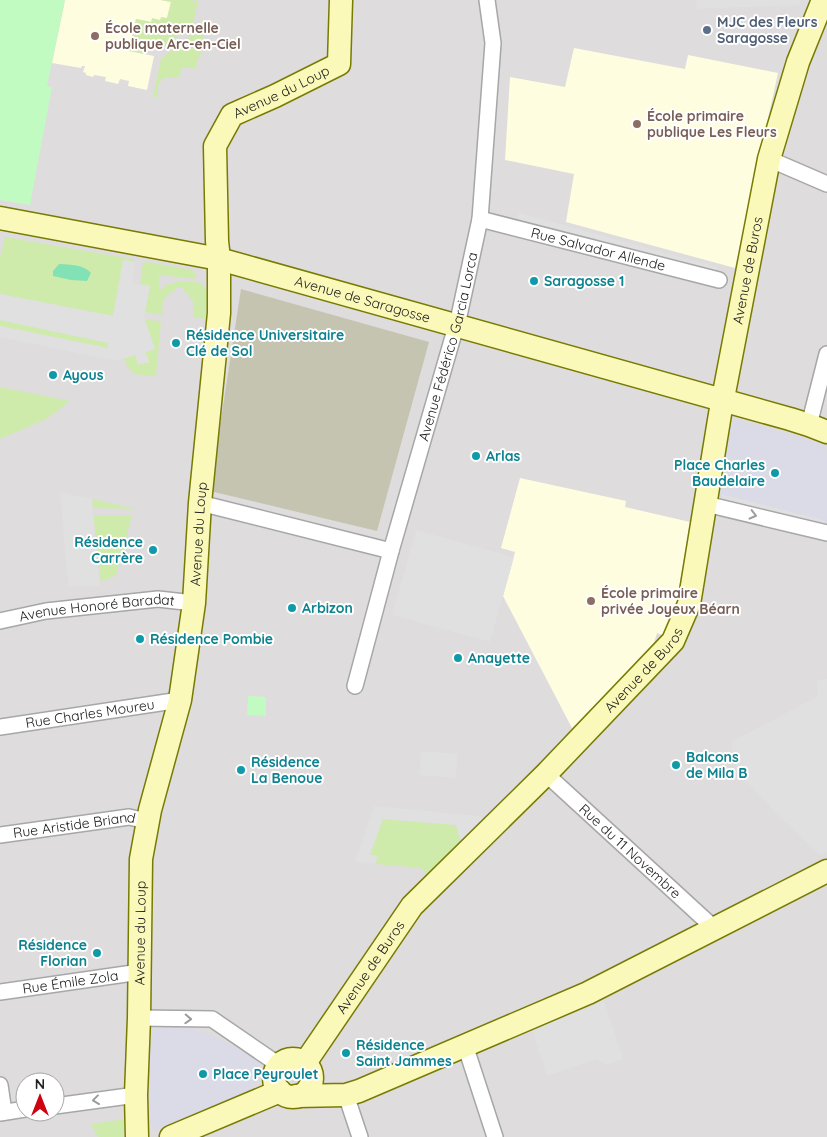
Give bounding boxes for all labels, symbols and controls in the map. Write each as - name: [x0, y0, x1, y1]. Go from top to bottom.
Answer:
- place label: MJC des Fleurs Saragosse: [717, 13, 818, 47]
- place label: École maternelle publique Arc-en-Ciel: [105, 19, 241, 53]
- marker: MJC des Fleurs Saragosse: [701, 24, 713, 36]
- marker: École maternelle publique Arc-en-Ciel: [89, 30, 101, 42]
- street label: Avenue du Loup: [230, 61, 332, 122]
- place label: École primaire publique Les Fleurs: [647, 107, 777, 141]
- marker: École primaire publique Les Fleurs: [631, 118, 643, 130]
- street label: Avenue de Buros: [728, 215, 767, 326]
- street label: Rue Salvador Allende: [529, 223, 667, 275]
- street label: Avenue Fédérico Garcia Lorca: [414, 251, 482, 443]
- street label: Avenue de Saragosse: [293, 272, 433, 327]
- place label: Saragosse 1: [544, 272, 624, 290]
- marker: Saragosse 1: [528, 275, 540, 287]
- place label: Résidence Universitaire Clé de Sol: [186, 326, 344, 360]
- marker: Résidence Universitaire Clé de Sol: [170, 337, 182, 349]
- place label: Ayous: [63, 366, 104, 384]
- marker: Ayous: [47, 369, 59, 381]
- place label: Arlas: [486, 447, 521, 465]
- marker: Arlas: [470, 450, 482, 462]
- place label: Place Charles Baudelaire: [674, 456, 765, 490]
- marker: Place Charles Baudelaire: [769, 467, 781, 479]
- street label: Avenue du Loup: [186, 481, 211, 587]
- one-way arrow: [749, 509, 758, 520]
- place label: Résidence Carrère: [74, 533, 143, 567]
- marker: Résidence Carrère: [147, 544, 159, 556]
- place label: École primaire privée Joyeux Béarn: [601, 584, 740, 618]
- street label: Avenue Honoré Baradat: [17, 590, 176, 626]
- marker: École primaire privée Joyeux Béarn: [585, 595, 597, 607]
- place label: Arbizon: [302, 599, 353, 617]
- marker: Arbizon: [286, 602, 298, 614]
- street label: Avenue de Buros: [600, 625, 687, 716]
- place label: Résidence Pombie: [150, 630, 273, 648]
- marker: Résidence Pombie: [134, 633, 146, 645]
- place label: Anayette: [468, 649, 530, 667]
- marker: Anayette: [452, 652, 464, 664]
- street label: Rue Charles Moureu: [24, 695, 156, 732]
- place label: Balcons de Mila B: [686, 748, 747, 782]
- place label: Résidence La Benoue: [251, 753, 323, 787]
- marker: Balcons de Mila B: [670, 759, 682, 771]
- marker: Résidence La Benoue: [235, 764, 247, 776]
- street label: Rue du 11 Novembre: [575, 800, 685, 902]
- street label: Rue Aristide Briand: [12, 808, 137, 842]
- street label: Avenue du Loup: [130, 881, 150, 986]
- street label: Avenue de Buros: [332, 917, 409, 1017]
- place label: Résidence Florian: [18, 936, 87, 970]
- marker: Résidence Florian: [91, 947, 103, 959]
- street label: Rue Émile Zola: [21, 966, 119, 998]
- one-way arrow: [184, 1013, 192, 1024]
- place label: Résidence Saint Jammes: [356, 1036, 452, 1070]
- marker: Résidence Saint Jammes: [340, 1047, 352, 1059]
- place label: Place Peyroulet: [213, 1065, 319, 1083]
- marker: Place Peyroulet: [197, 1068, 209, 1080]
- north arrow: [15, 1072, 65, 1122]
- text: N: [35, 1075, 45, 1093]
- one-way arrow: [91, 1094, 99, 1105]

